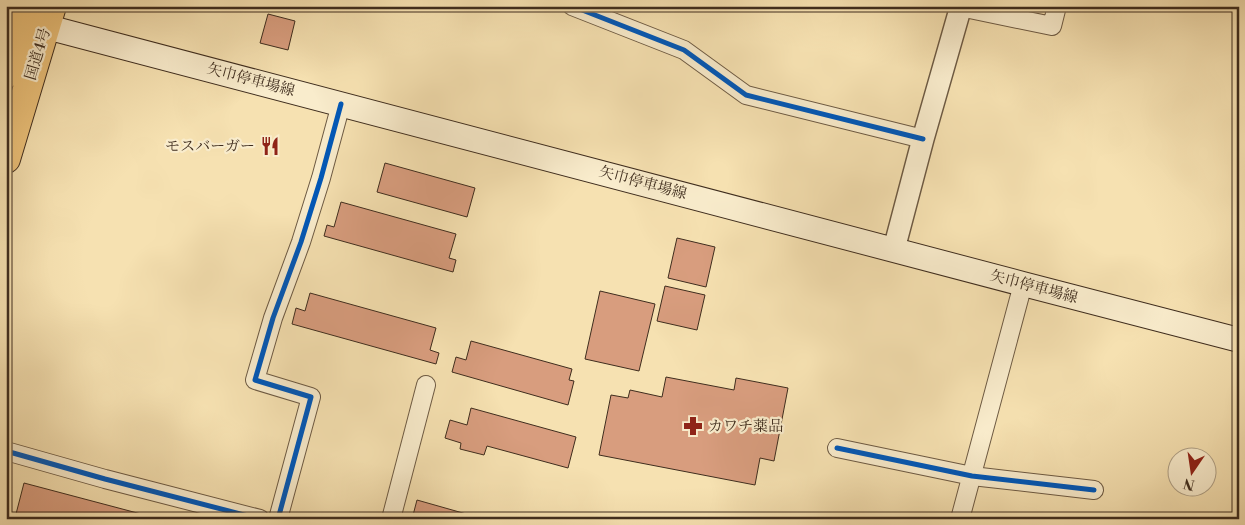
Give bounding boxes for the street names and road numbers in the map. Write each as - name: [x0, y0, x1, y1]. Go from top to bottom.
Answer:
- street label: 国道4号: [21, 25, 55, 83]
- street label: 矢巾停車場線: [205, 59, 297, 101]
- street label: 矢巾停車場線: [597, 162, 689, 204]
- street label: 矢巾停車場線: [988, 266, 1080, 308]

